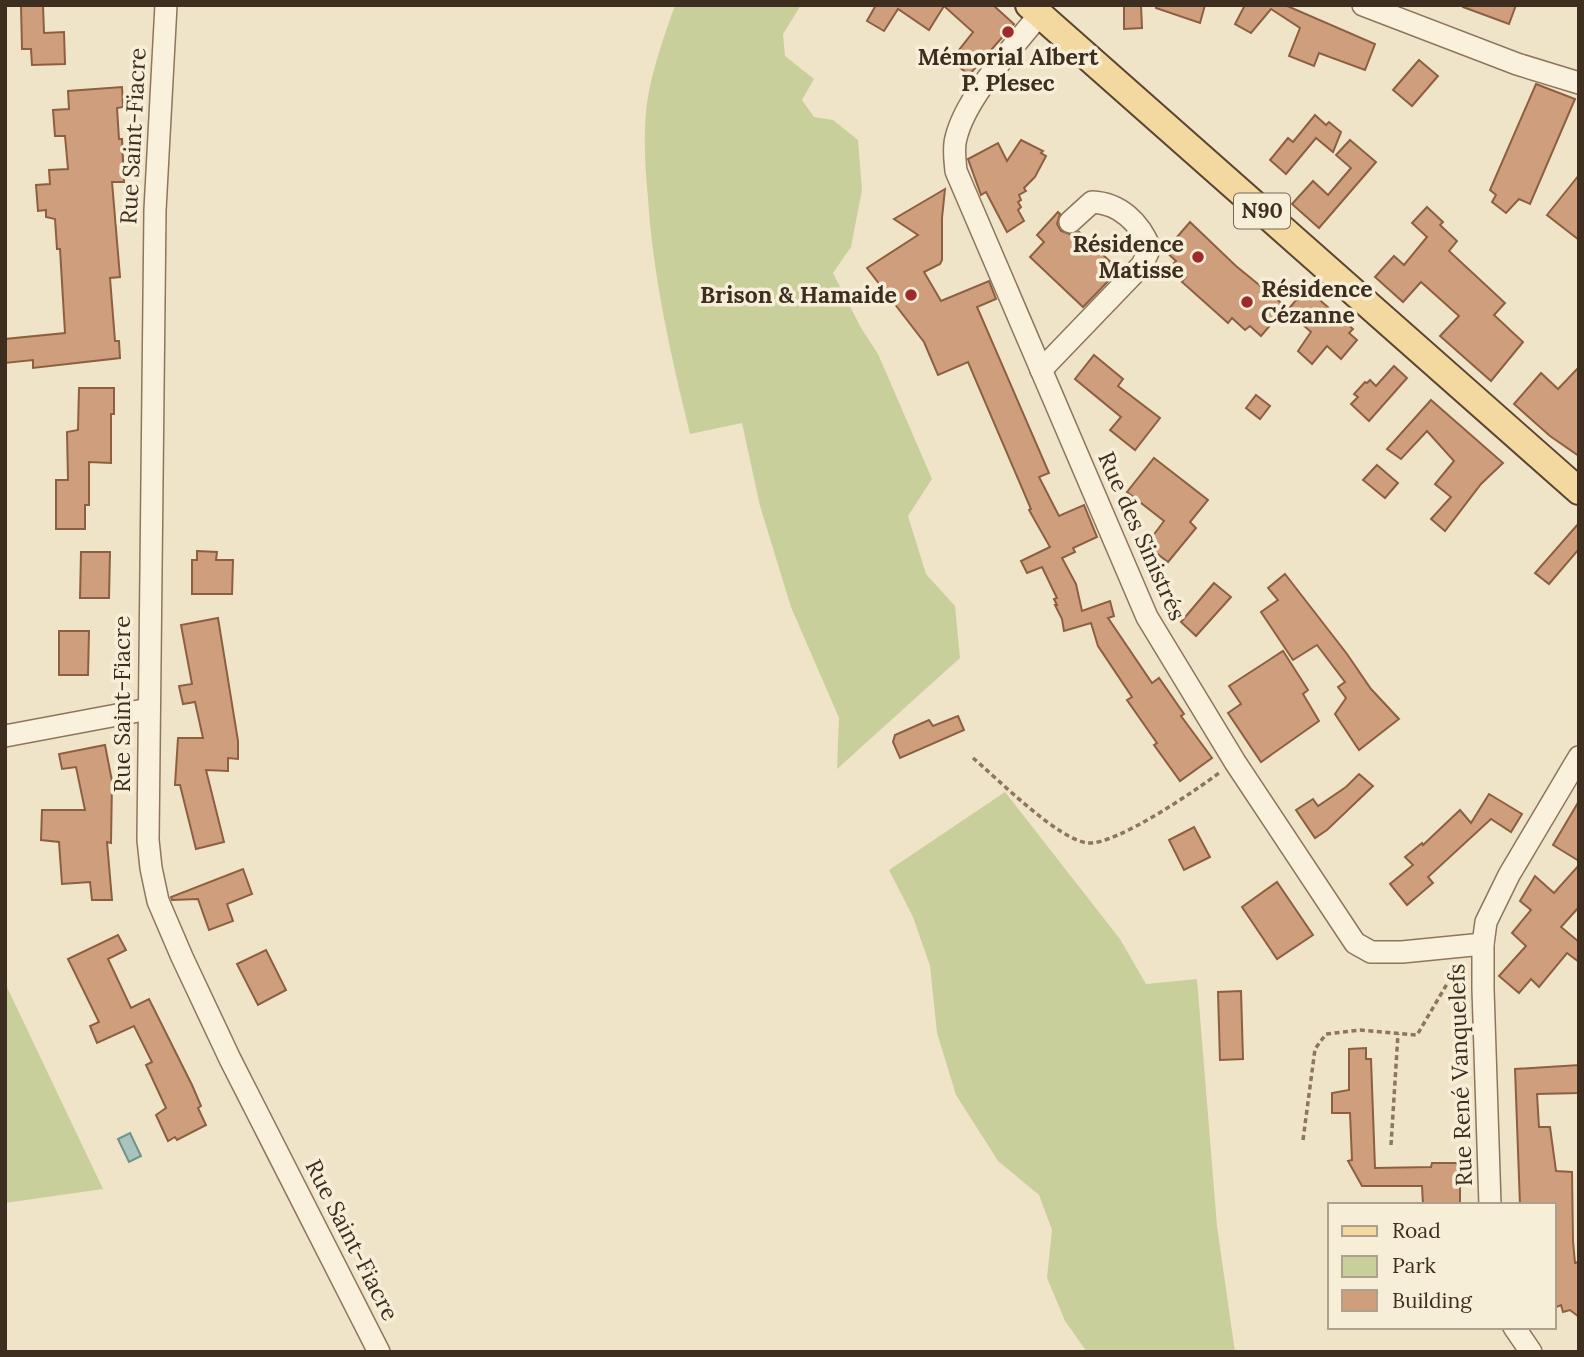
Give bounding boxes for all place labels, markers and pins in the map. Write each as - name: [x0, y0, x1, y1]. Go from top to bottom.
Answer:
- marker: Mémorial Albert P. Plesec: [1000, 24, 1016, 40]
- place label: Mémorial Albert P. Plesec: [918, 42, 1099, 97]
- place label: Résidence Matisse: [1072, 229, 1184, 284]
- marker: Résidence Matisse: [1190, 249, 1206, 265]
- place label: Résidence Cézanne: [1261, 274, 1373, 329]
- place label: Brison & Hamaide: [700, 280, 897, 309]
- marker: Brison & Hamaide: [903, 287, 919, 303]
- marker: Résidence Cézanne: [1239, 294, 1255, 310]

